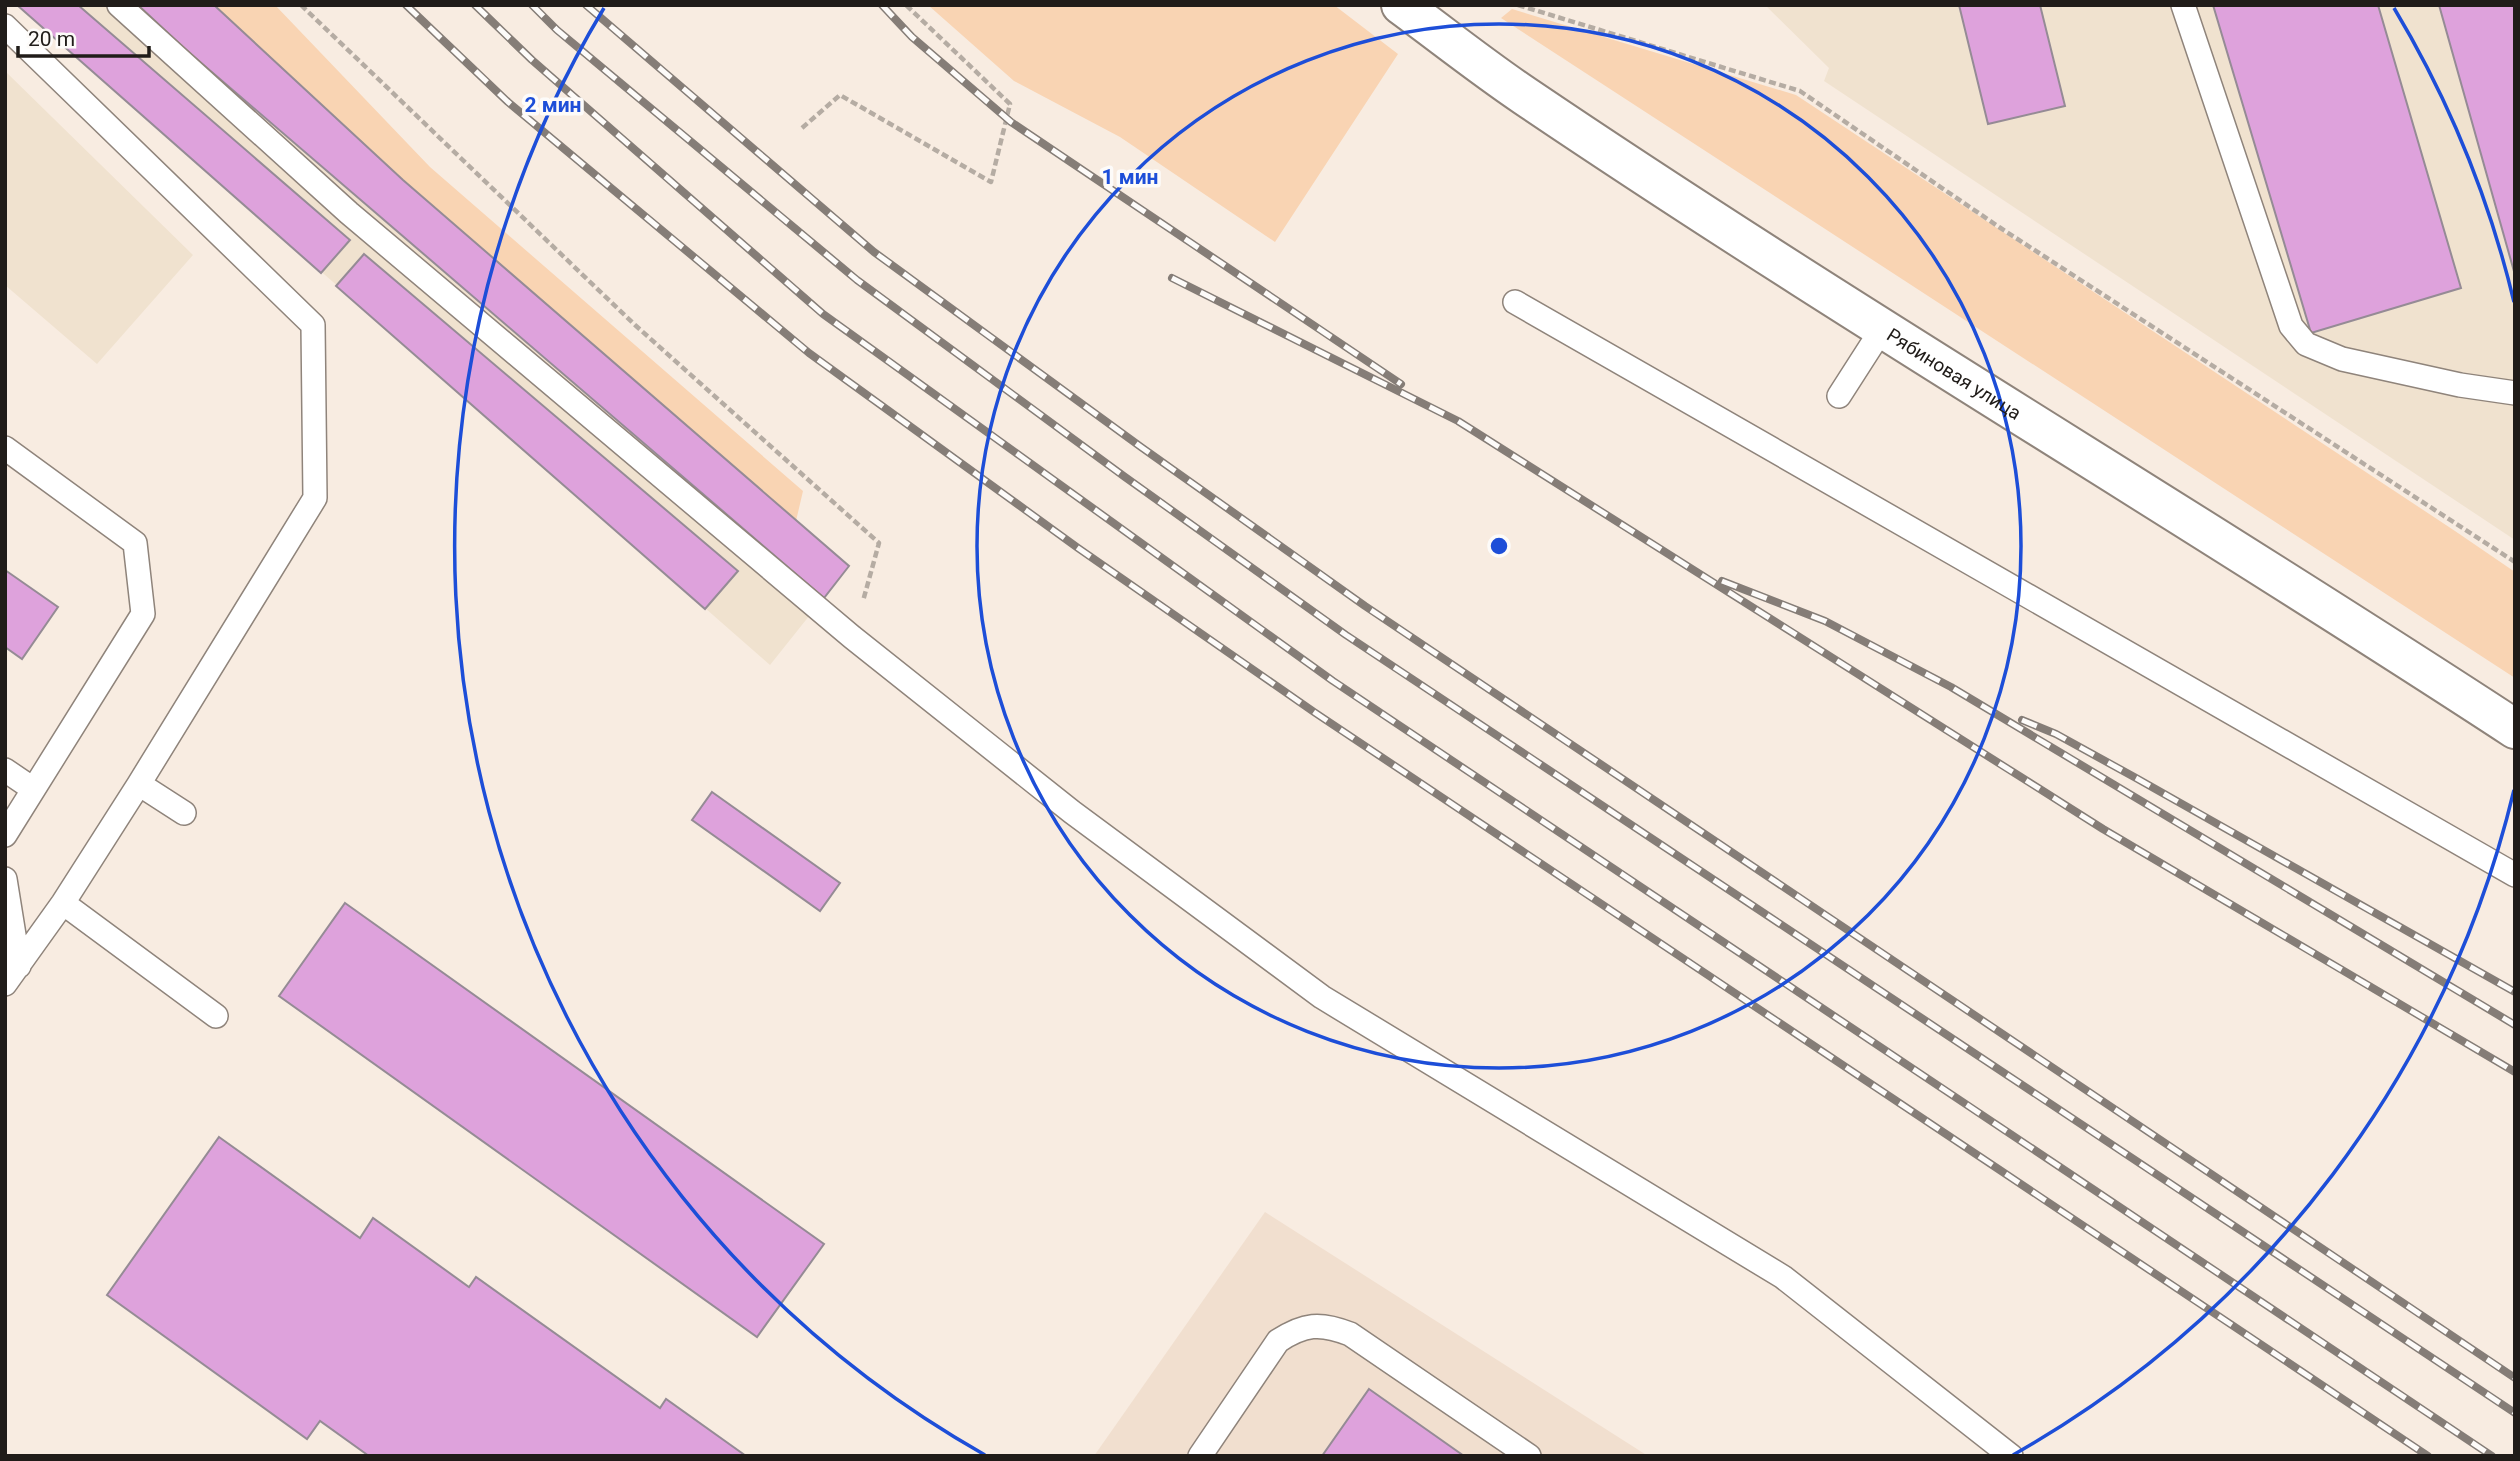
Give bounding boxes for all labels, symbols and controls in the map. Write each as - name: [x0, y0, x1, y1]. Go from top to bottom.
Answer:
- scale bar: [18, 14, 149, 58]
- text: 20 m: [28, 27, 75, 51]
- text: 2 мин: [525, 93, 582, 117]
- text: 1 мин: [1102, 165, 1159, 189]
- street label: Рябиновая улица: [1883, 323, 2026, 424]
- centre of rings: [1487, 534, 1511, 558]

